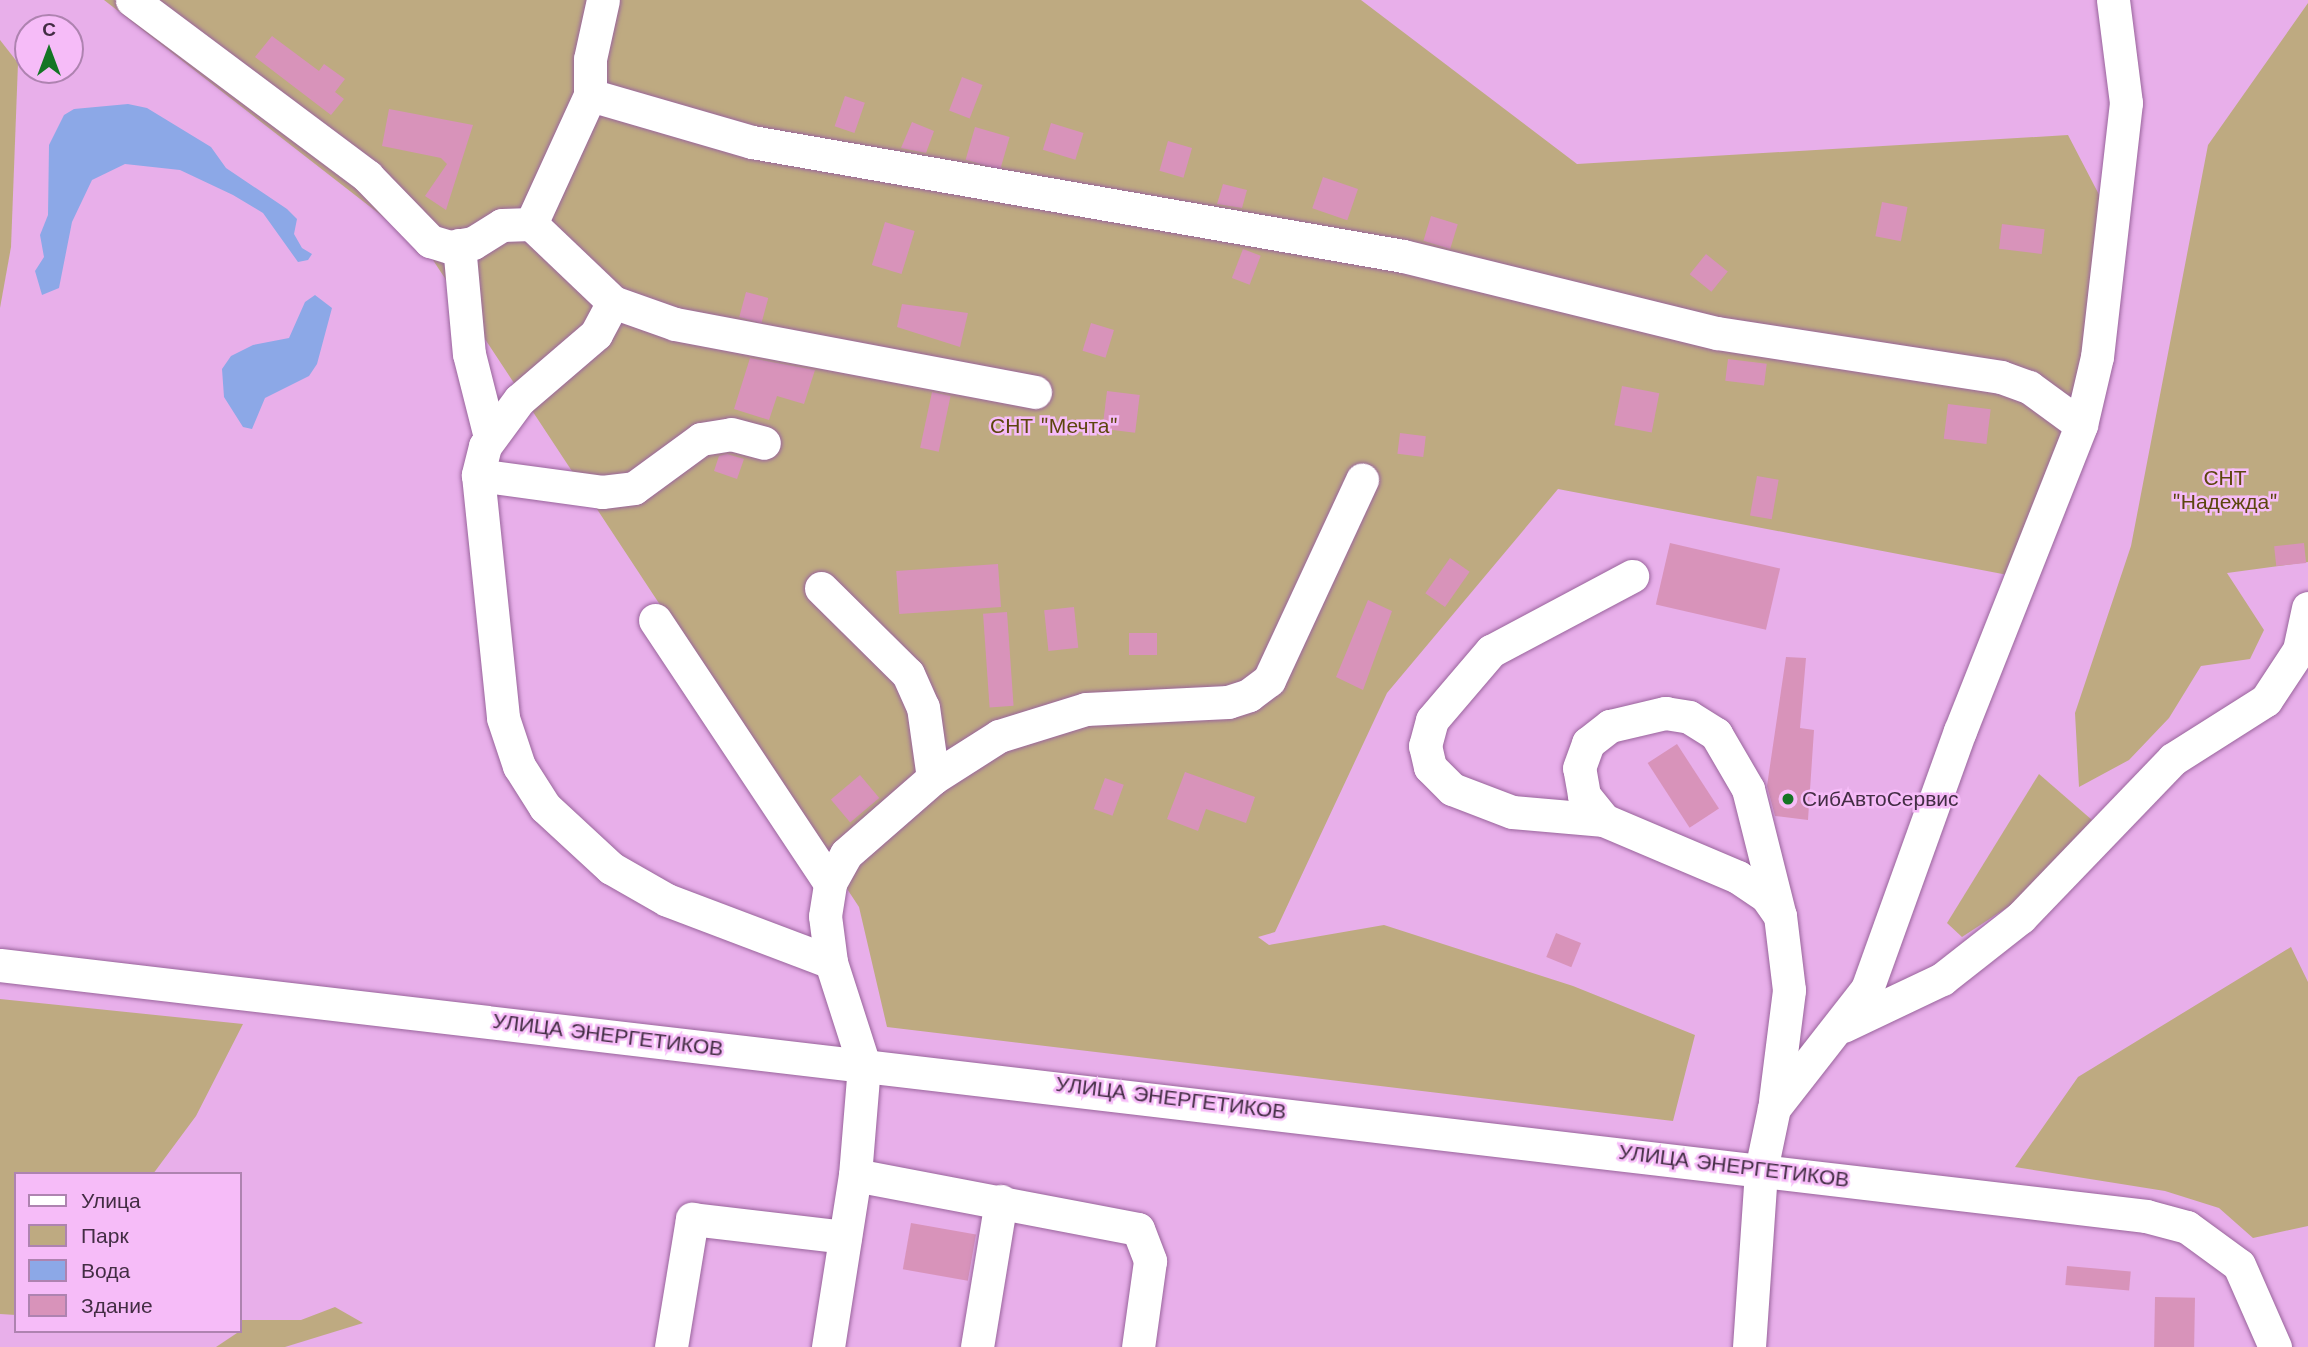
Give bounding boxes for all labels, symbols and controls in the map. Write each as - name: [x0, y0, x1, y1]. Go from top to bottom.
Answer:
- north arrow: [14, 14, 84, 84]
- text: С: [42, 18, 56, 41]
- park label: СНТ "Мечта": [990, 413, 1118, 439]
- park label: СНТ "Надежда": [2172, 465, 2278, 515]
- place label: СибАвтоСервис: [1802, 786, 1959, 812]
- marker: СибАвтоСервис: [1780, 791, 1796, 807]
- street label: УЛИЦА ЭНЕРГЕТИКОВ: [491, 1008, 725, 1062]
- street label: УЛИЦА ЭНЕРГЕТИКОВ: [1054, 1071, 1288, 1125]
- street label: УЛИЦА ЭНЕРГЕТИКОВ: [1617, 1139, 1851, 1193]
- legend: [14, 1172, 242, 1333]
- text: Улица: [81, 1188, 141, 1213]
- text: Парк: [81, 1223, 129, 1248]
- text: Вода: [81, 1258, 130, 1283]
- text: Здание: [81, 1293, 153, 1318]

